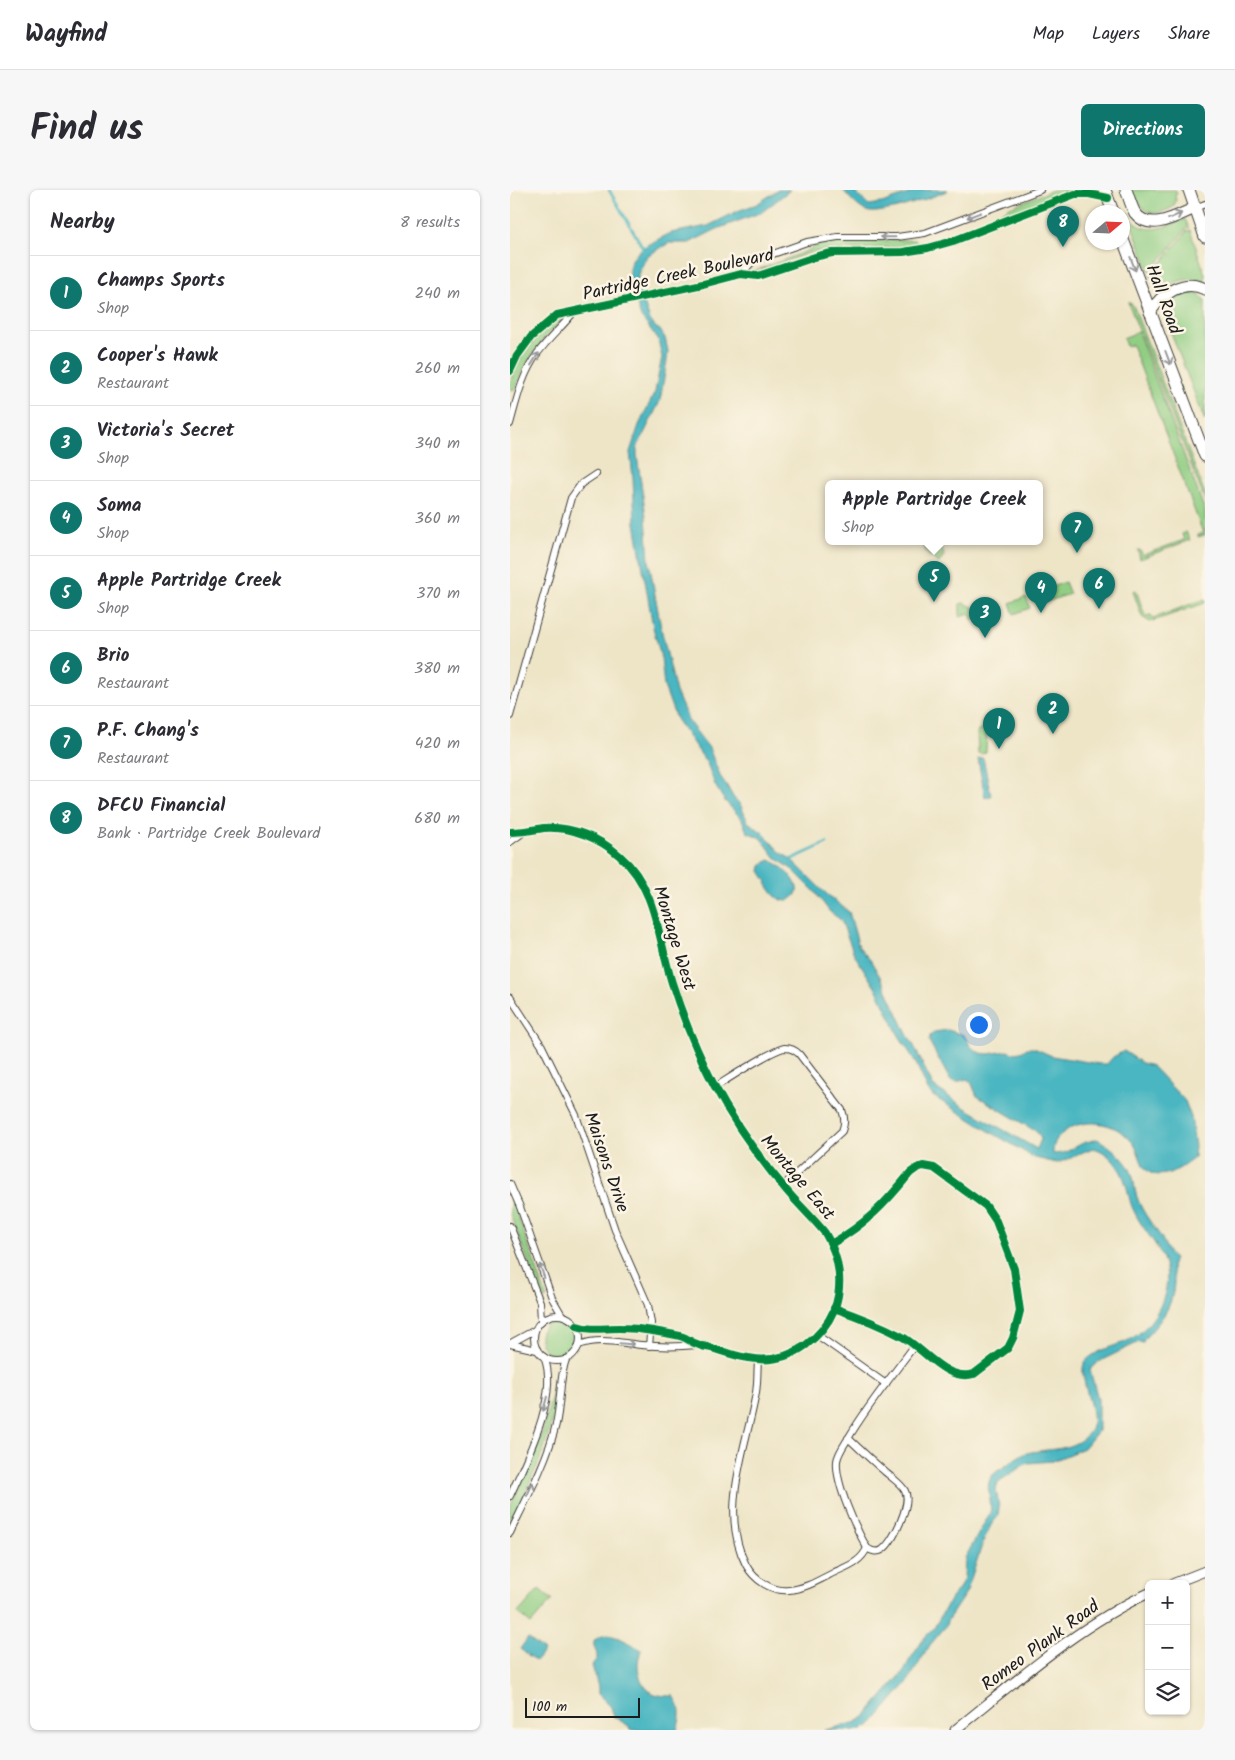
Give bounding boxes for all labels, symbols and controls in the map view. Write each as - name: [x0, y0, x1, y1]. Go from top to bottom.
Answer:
- text: Wayfind: [25, 15, 107, 54]
- text: Map: [1033, 20, 1064, 49]
- text: Layers: [1092, 20, 1140, 49]
- text: Share: [1168, 20, 1210, 49]
- text: Find us: [30, 102, 143, 158]
- button: Directions: [1081, 104, 1205, 157]
- north arrow: [1085, 205, 1130, 250]
- text: Nearby: [50, 206, 115, 239]
- pin: 8: [1047, 206, 1079, 247]
- text: 8 results: [400, 210, 460, 235]
- one-way arrow: [1167, 210, 1182, 220]
- one-way arrow: [966, 212, 981, 221]
- one-way arrow: [880, 232, 896, 241]
- street label: Partridge Creek Boulevard: [580, 241, 777, 310]
- one-way arrow: [1128, 256, 1138, 271]
- street label: Hall Road: [1137, 260, 1189, 340]
- text: Champs Sports: [97, 266, 225, 296]
- text: 1: [64, 281, 68, 306]
- text: 240 m: [415, 281, 460, 306]
- text: Shop: [97, 296, 129, 321]
- text: Cooper's Hawk: [97, 341, 218, 371]
- one-way arrow: [1164, 350, 1173, 365]
- one-way arrow: [530, 352, 540, 366]
- text: 2: [61, 356, 71, 381]
- text: 260 m: [415, 356, 460, 381]
- text: Restaurant: [97, 371, 169, 396]
- text: Victoria's Secret: [97, 416, 234, 446]
- text: 3: [62, 431, 70, 456]
- text: 340 m: [415, 431, 460, 456]
- text: Shop: [97, 446, 129, 471]
- popup: [825, 480, 1043, 545]
- text: Apple Partridge Creek: [842, 485, 1026, 515]
- text: Soma: [97, 491, 141, 521]
- text: 4: [62, 506, 70, 531]
- text: 360 m: [415, 506, 460, 531]
- pin: 7: [1061, 512, 1093, 553]
- text: Shop: [842, 515, 874, 540]
- text: Shop: [97, 521, 129, 546]
- pin: 5: [918, 561, 950, 602]
- text: Apple Partridge Creek: [97, 566, 281, 596]
- pin: 6: [1083, 568, 1115, 609]
- pin: 4: [1025, 572, 1057, 613]
- text: 5: [62, 581, 70, 606]
- text: 370 m: [416, 581, 460, 606]
- text: Shop: [97, 596, 129, 621]
- pin: 3: [969, 597, 1001, 638]
- text: Brio: [97, 641, 129, 671]
- text: 6: [62, 656, 70, 681]
- text: 380 m: [414, 656, 460, 681]
- text: Restaurant: [97, 671, 169, 696]
- pin: 2: [1037, 693, 1069, 734]
- pin: 1: [983, 708, 1015, 749]
- text: P.F. Chang's: [97, 716, 199, 746]
- text: 7: [62, 731, 70, 756]
- text: 420 m: [415, 731, 460, 756]
- text: Restaurant: [97, 746, 169, 771]
- text: DFCU Financial: [97, 791, 225, 821]
- text: 8: [61, 806, 71, 831]
- text: 680 m: [414, 806, 460, 831]
- text: Bank · Partridge Creek Boulevard: [97, 821, 320, 846]
- street label: Montage West: [644, 883, 704, 995]
- your location: [966, 1012, 992, 1038]
- street label: Maisons Drive: [575, 1108, 636, 1217]
- street label: Montage East: [752, 1128, 842, 1228]
- one-way arrow: [537, 1263, 546, 1279]
- one-way arrow: [619, 1339, 635, 1349]
- one-way arrow: [540, 1396, 549, 1412]
- one-way arrow: [526, 1482, 536, 1497]
- map controls: [1145, 1580, 1190, 1715]
- button: +: [1145, 1580, 1190, 1625]
- street label: Romeo Plank Road: [976, 1593, 1107, 1699]
- button: −: [1145, 1625, 1190, 1670]
- button: layers: [1145, 1670, 1190, 1715]
- scale bar: [525, 1695, 640, 1718]
- text: 100 m: [532, 1696, 567, 1718]

